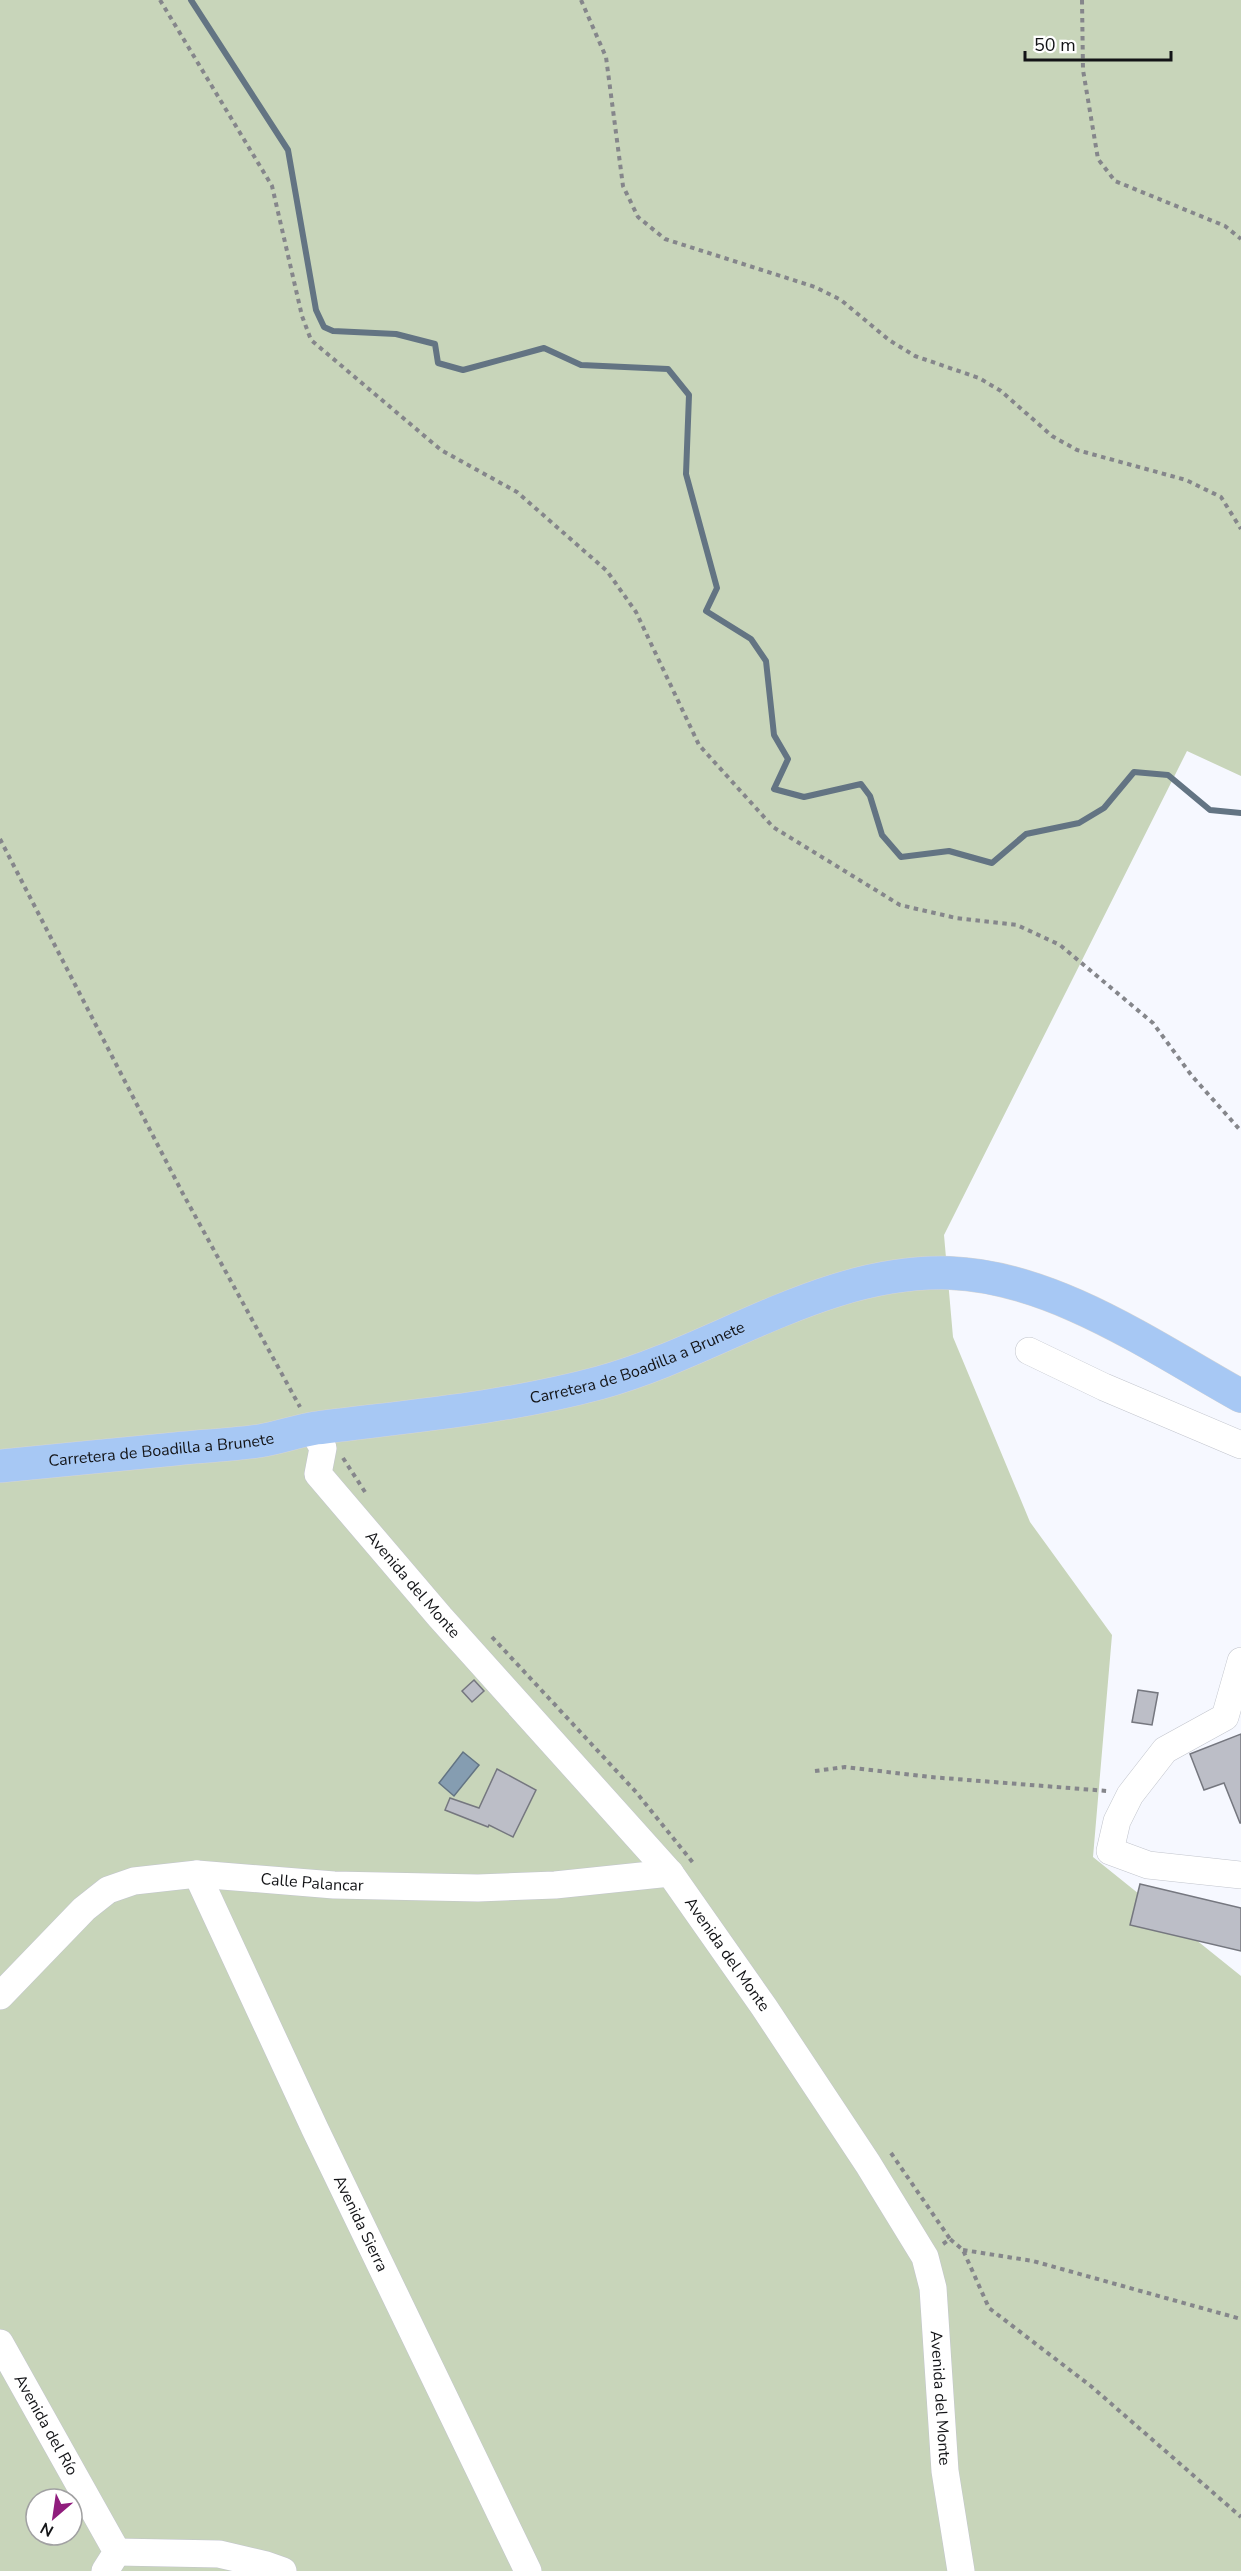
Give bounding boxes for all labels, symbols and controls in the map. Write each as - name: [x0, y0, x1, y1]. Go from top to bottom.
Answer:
- scale bar: [1025, 24, 1170, 62]
- text: 50 m: [1034, 33, 1076, 57]
- street label: Carretera de Boadilla a Brunete: [528, 1316, 748, 1409]
- street label: Carretera de Boadilla a Brunete: [47, 1427, 276, 1472]
- street label: Avenida del Monte: [360, 1526, 465, 1643]
- street label: Calle Palancar: [260, 1868, 364, 1897]
- street label: Avenida del Monte: [679, 1893, 775, 2016]
- street label: Avenida Sierra: [328, 2172, 393, 2275]
- street label: Avenida del Monte: [925, 2330, 956, 2466]
- street label: Avenida del Río: [9, 2370, 83, 2480]
- north arrow: [24, 2487, 84, 2547]
- text: N: [37, 2517, 58, 2542]

